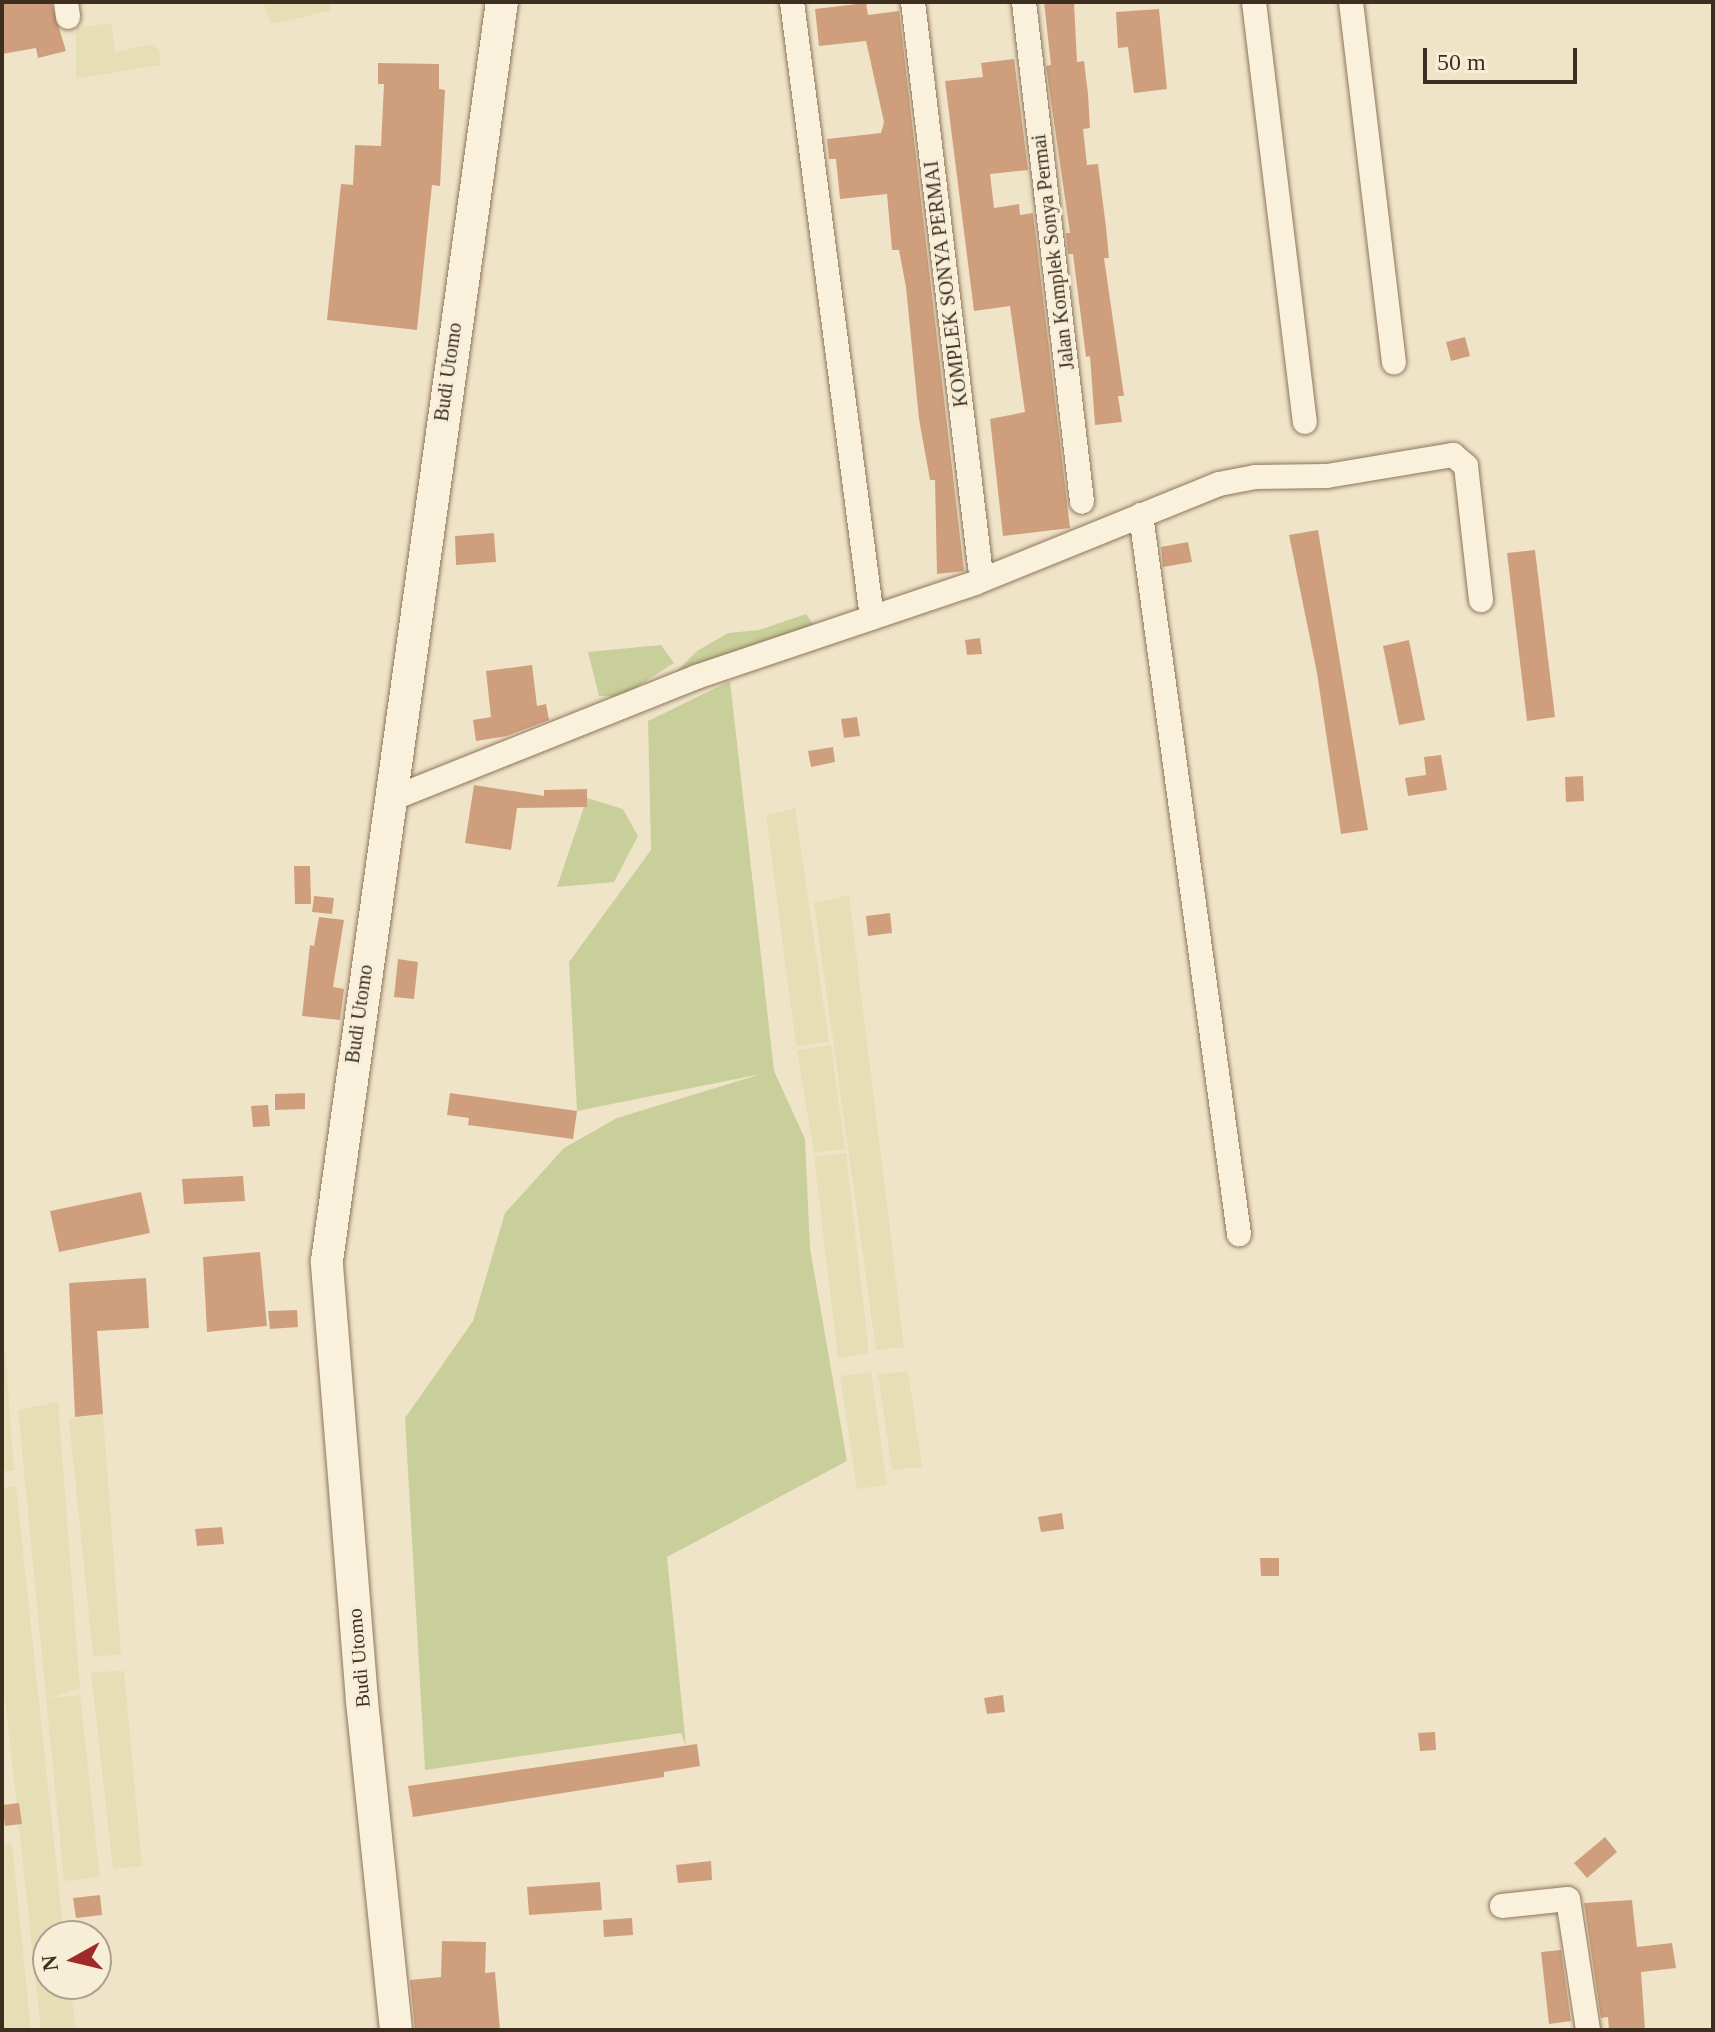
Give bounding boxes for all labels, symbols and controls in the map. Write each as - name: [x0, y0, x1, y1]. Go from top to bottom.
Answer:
- scale bar: [1427, 32, 1581, 82]
- text: 50 m: [1437, 49, 1486, 75]
- street label: Jalan Komplek Sonya Permai: [1027, 133, 1079, 371]
- street label: KOMPLEK SONYA PERMAI: [919, 159, 973, 409]
- street label: Budi Utomo: [429, 321, 467, 423]
- street label: Budi Utomo: [340, 963, 378, 1065]
- street label: Budi Utomo: [343, 1607, 375, 1709]
- north arrow: [32, 1920, 112, 2000]
- text: N: [36, 1954, 63, 1973]

